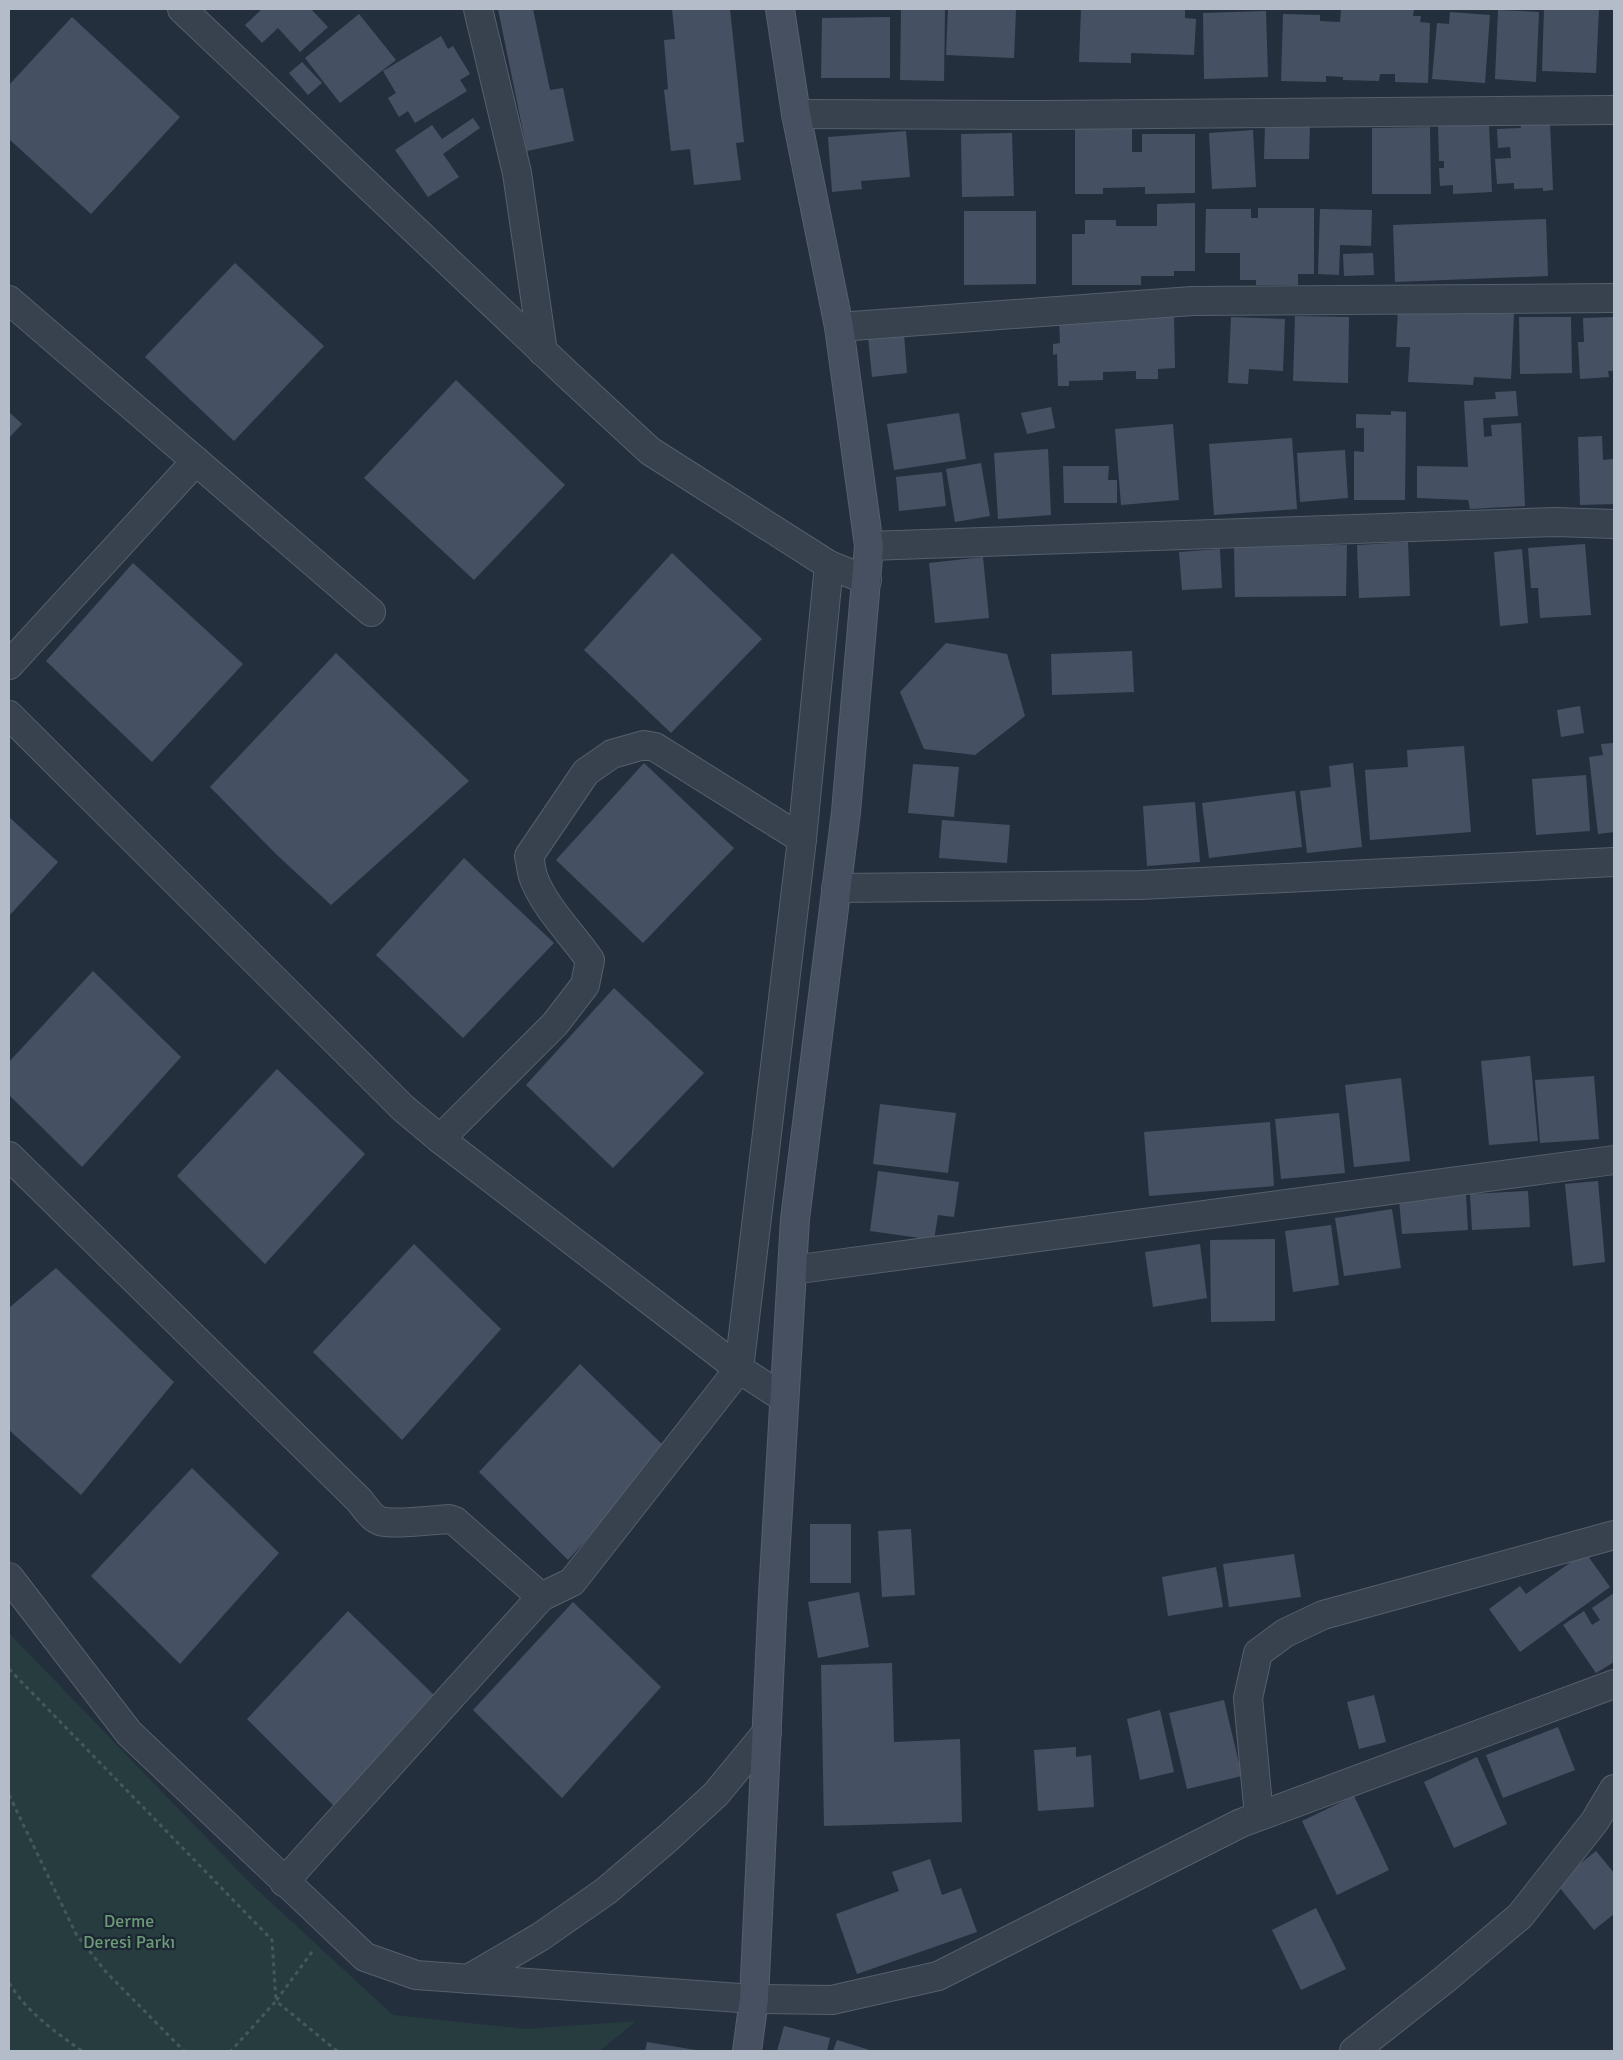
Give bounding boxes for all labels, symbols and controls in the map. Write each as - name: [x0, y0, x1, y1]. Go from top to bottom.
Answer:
- park label: Derme Deresi Parkı: [83, 1910, 175, 1953]

